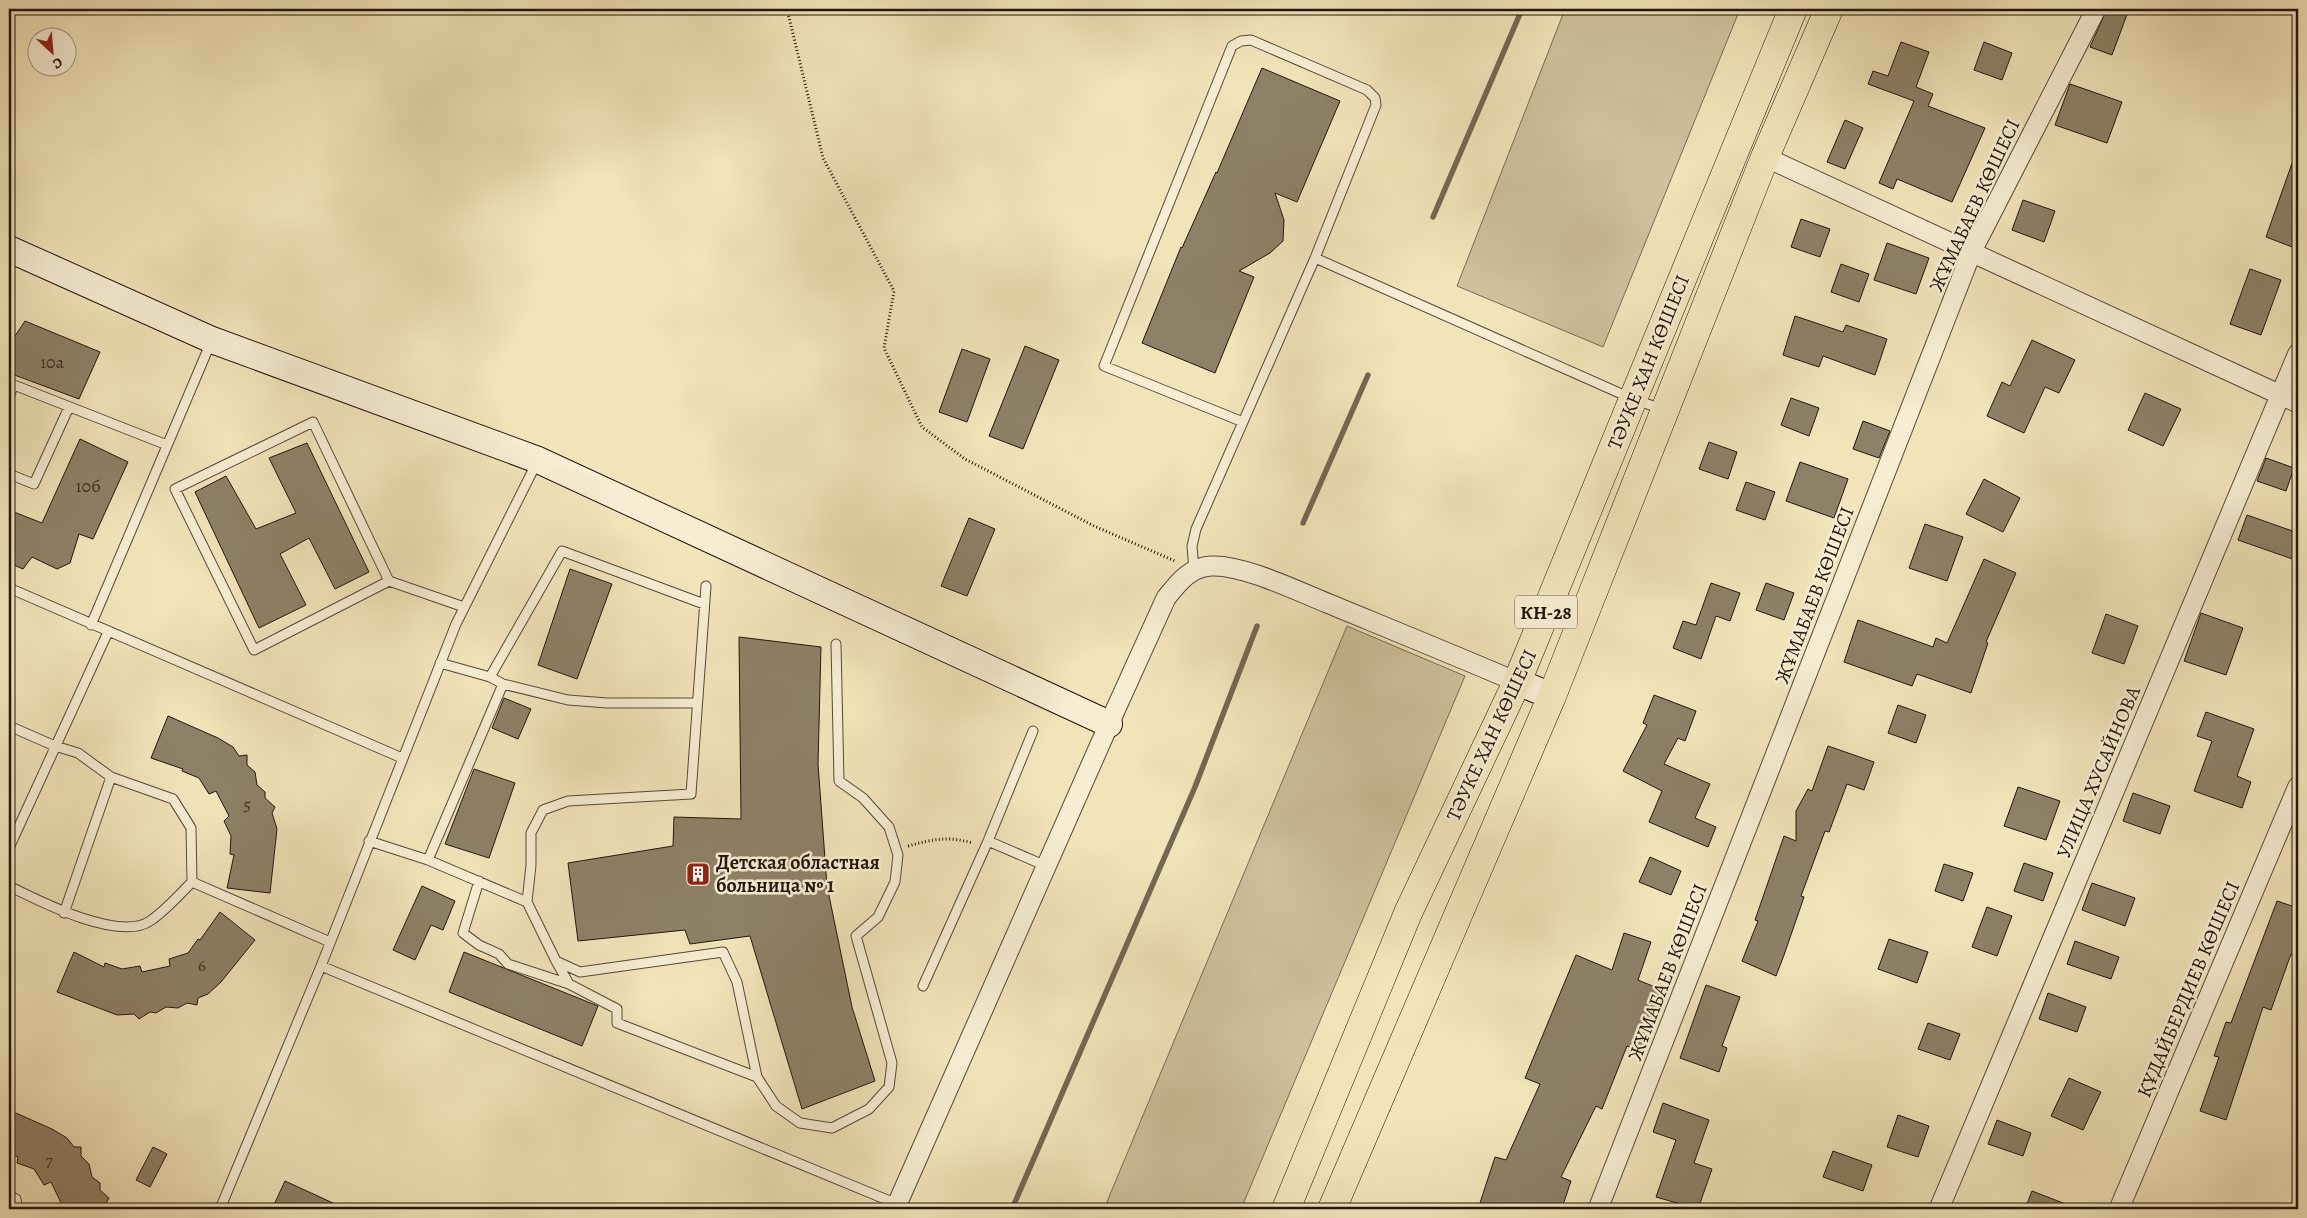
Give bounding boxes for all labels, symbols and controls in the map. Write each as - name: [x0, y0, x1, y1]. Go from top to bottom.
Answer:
- north arrow: [28, 28, 78, 78]
- text: С: [49, 53, 66, 74]
- street label: ЖҰМАБАЕВ КӨШЕСІ: [1923, 115, 2026, 296]
- street label: ТӘУКЕ ХАН КӨШЕСІ: [1601, 271, 1696, 454]
- house number: 10а: [40, 350, 65, 374]
- house number: 10б: [75, 474, 101, 498]
- street label: ЖҰМАБАЕВ КӨШЕСІ: [1768, 503, 1861, 688]
- road number: КН-28: [1515, 596, 1577, 628]
- street label: ТӘУКЕ ХАН КӨШЕСІ: [1440, 645, 1543, 825]
- street label: УЛИЦА ХУСАЙНОВА: [2050, 682, 2147, 862]
- house number: 5: [243, 792, 251, 816]
- place label: Детская областная больница № 1: [716, 849, 880, 899]
- building icon: Детская областная больница № 1: [685, 861, 711, 887]
- street label: ҚҰДАЙБЕРДИЕВ КӨШЕСІ: [2131, 877, 2246, 1101]
- street label: ЖҰМАБАЕВ КӨШЕСІ: [1621, 880, 1714, 1065]
- house number: 6: [198, 953, 206, 977]
- house number: 7: [45, 1148, 53, 1172]

